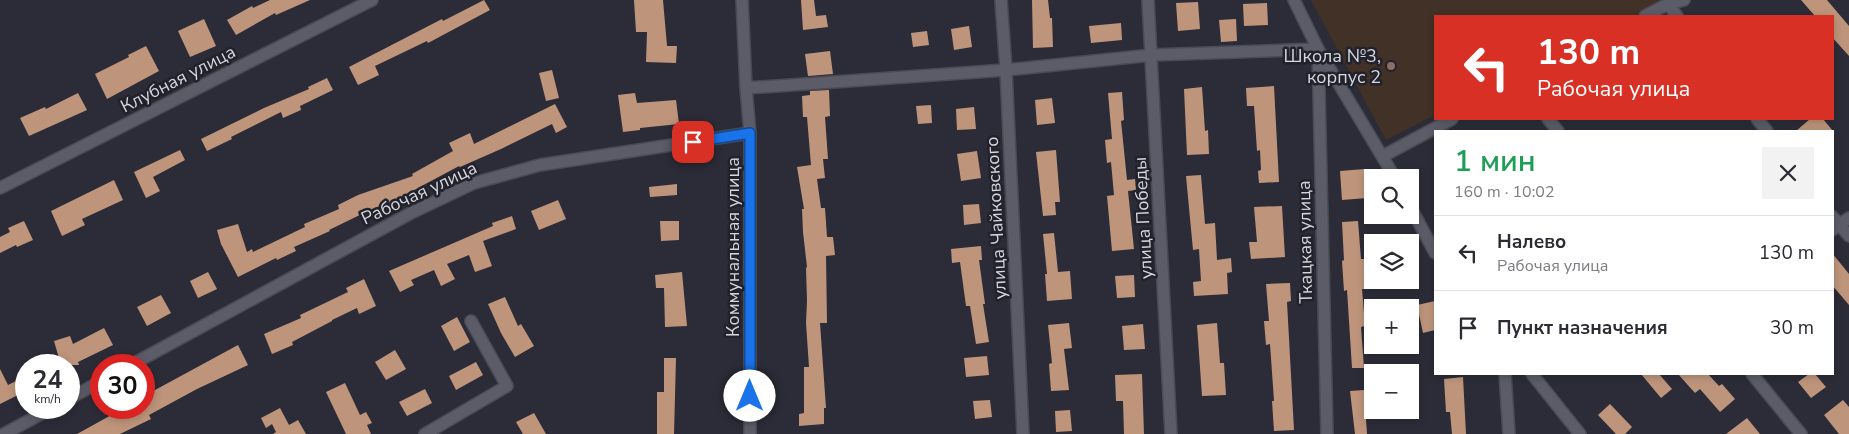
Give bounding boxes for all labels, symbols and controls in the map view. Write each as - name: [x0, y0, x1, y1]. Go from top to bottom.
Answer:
- text: 130 m: [1537, 29, 1640, 76]
- icon: left: [1454, 35, 1519, 100]
- street label: Клубная улица: [116, 40, 240, 118]
- place label: Школа №3, корпус 2: [1284, 44, 1381, 89]
- marker: Школа №3, корпус 2: [1385, 60, 1397, 72]
- text: Рабочая улица: [1537, 74, 1690, 104]
- pin: [672, 121, 714, 163]
- icon: arrive: [679, 128, 707, 156]
- street label: улица Чайковского: [980, 136, 1012, 300]
- text: 1 мин: [1454, 141, 1536, 182]
- button: close: [1762, 147, 1814, 199]
- street label: Рабочая улица: [357, 156, 481, 230]
- street label: улица Победы: [1128, 156, 1158, 280]
- street label: Коммунальная улица: [721, 157, 745, 337]
- map controls: [1364, 169, 1419, 419]
- button: search: [1364, 169, 1419, 224]
- street label: Ткацкая улица: [1292, 180, 1318, 304]
- text: 160 m · 10:02: [1454, 181, 1555, 203]
- text: Налево: [1497, 229, 1566, 255]
- button: layers: [1364, 234, 1419, 289]
- icon: left: [1454, 239, 1482, 267]
- text: 130 m: [1759, 240, 1814, 266]
- text: Рабочая улица: [1497, 255, 1609, 277]
- button: +: [1364, 299, 1419, 354]
- icon: arrive: [1454, 314, 1482, 342]
- text: Пункт назначения: [1497, 315, 1668, 341]
- text: 30 m: [1770, 315, 1814, 341]
- speed limit sign: 30: [90, 354, 155, 419]
- text: 24: [32, 363, 63, 397]
- button: −: [1364, 364, 1419, 419]
- position arrow: [723, 369, 775, 421]
- text: km/h: [34, 391, 61, 407]

